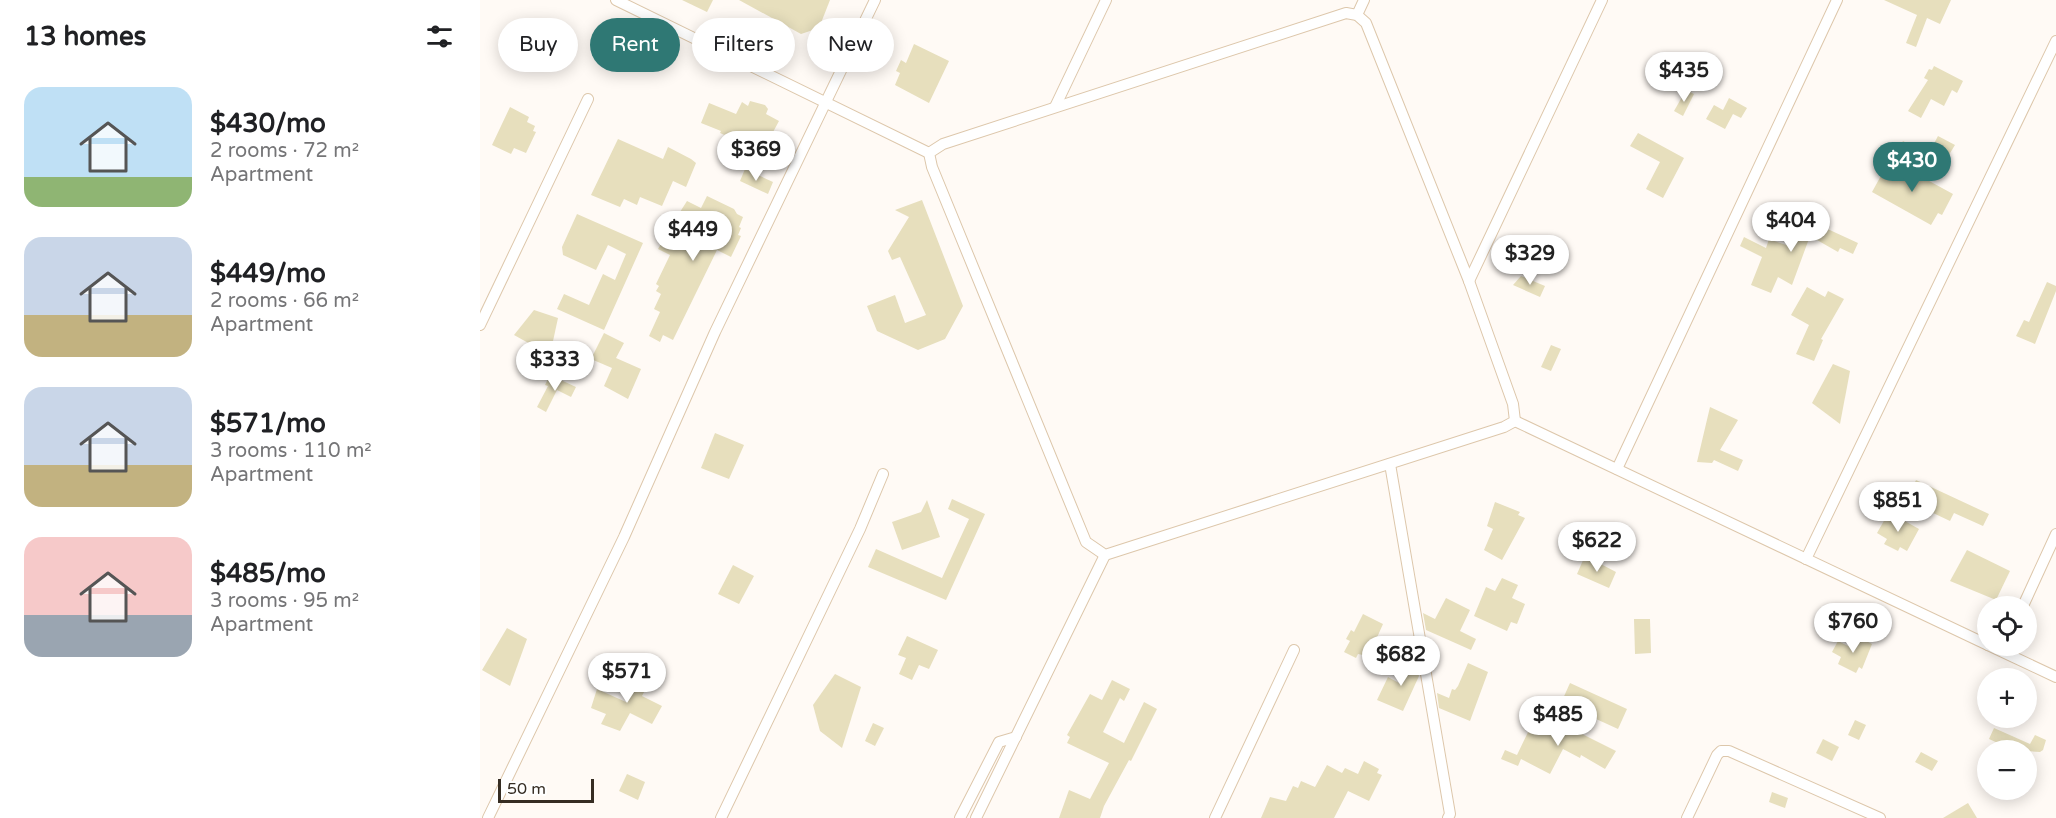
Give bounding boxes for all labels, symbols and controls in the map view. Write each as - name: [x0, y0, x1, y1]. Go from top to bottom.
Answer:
- chip: Buy: [498, 18, 578, 72]
- chip: Rent: [590, 18, 680, 72]
- chip: Filters: [692, 18, 795, 72]
- chip: New: [807, 18, 894, 72]
- icon: filters: [423, 20, 456, 53]
- text: 13 homes: [24, 21, 146, 52]
- pin: $435: [1648, 52, 1720, 103]
- text: $435: [1659, 59, 1709, 83]
- text: $430/mo: [210, 108, 326, 139]
- icon: home: [72, 111, 144, 183]
- pin: $369: [720, 131, 792, 182]
- text: $369: [731, 138, 781, 162]
- text: 2 rooms · 72 m²: [210, 139, 359, 163]
- pin: $430: [1876, 142, 1948, 193]
- text: $430: [1887, 149, 1937, 173]
- text: Apartment: [210, 163, 313, 187]
- pin: $404: [1755, 202, 1827, 253]
- text: $404: [1766, 209, 1816, 233]
- pin: $449: [657, 211, 729, 262]
- text: $449: [668, 218, 718, 242]
- pin: $329: [1494, 235, 1566, 286]
- text: $329: [1505, 242, 1555, 266]
- text: $449/mo: [210, 258, 326, 289]
- icon: home: [72, 261, 144, 333]
- text: 2 rooms · 66 m²: [210, 289, 359, 313]
- text: Apartment: [210, 313, 313, 337]
- pin: $333: [519, 341, 591, 392]
- text: $333: [530, 348, 580, 372]
- text: $571/mo: [210, 408, 326, 439]
- icon: home: [72, 411, 144, 483]
- text: 3 rooms · 110 m²: [210, 439, 372, 463]
- text: Apartment: [210, 463, 313, 487]
- pin: $851: [1862, 482, 1934, 533]
- text: $851: [1873, 489, 1923, 513]
- pin: $622: [1561, 522, 1633, 573]
- text: $622: [1572, 529, 1622, 553]
- text: $485/mo: [210, 558, 326, 589]
- icon: home: [72, 561, 144, 633]
- text: 3 rooms · 95 m²: [210, 589, 359, 613]
- map controls: [1977, 596, 2037, 800]
- button: locate: [1977, 596, 2037, 656]
- pin: $760: [1817, 603, 1889, 654]
- text: $760: [1828, 610, 1878, 634]
- text: Apartment: [210, 613, 313, 637]
- pin: $682: [1365, 636, 1437, 687]
- text: $682: [1376, 643, 1426, 667]
- pin: $571: [591, 653, 663, 704]
- text: $571: [602, 660, 652, 684]
- button: +: [1977, 668, 2037, 728]
- pin: $485: [1522, 696, 1594, 747]
- text: $485: [1533, 703, 1583, 727]
- button: −: [1977, 740, 2037, 800]
- scale bar: [498, 776, 594, 804]
- text: 50 m: [507, 779, 546, 799]

